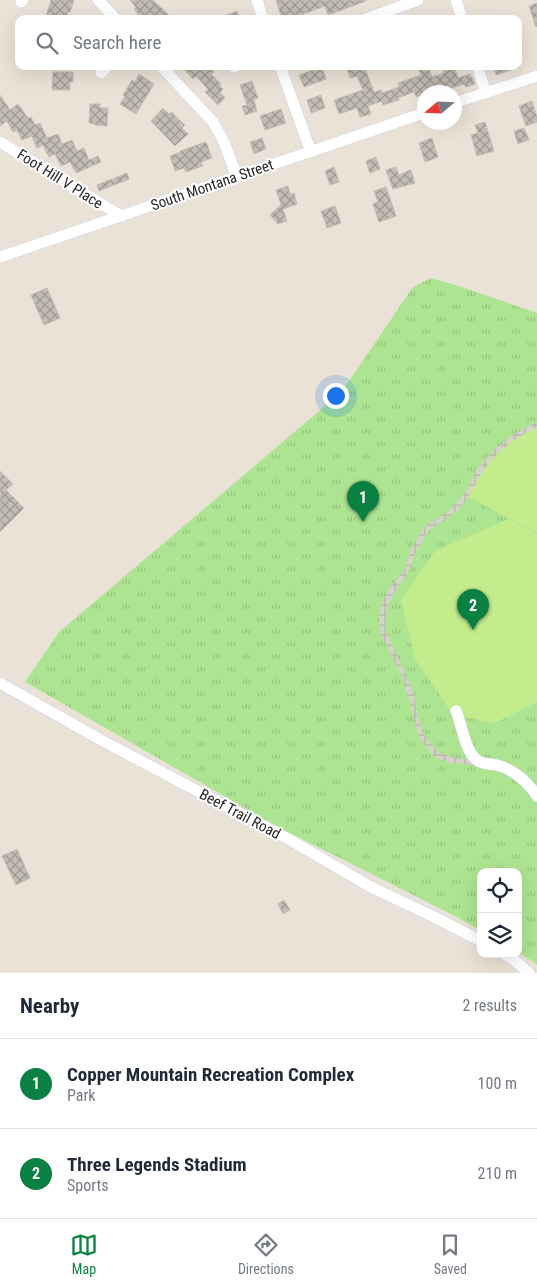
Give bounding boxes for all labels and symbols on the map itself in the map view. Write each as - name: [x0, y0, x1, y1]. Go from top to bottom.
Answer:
- north arrow: [417, 85, 462, 130]
- street label: Foot Hill V Place: [14, 145, 106, 213]
- street label: South Montana Street: [148, 156, 276, 214]
- your location: [323, 383, 349, 409]
- pin: 1: [347, 481, 379, 522]
- pin: 2: [457, 589, 489, 630]
- street label: Beef Trail Road: [196, 785, 284, 843]

